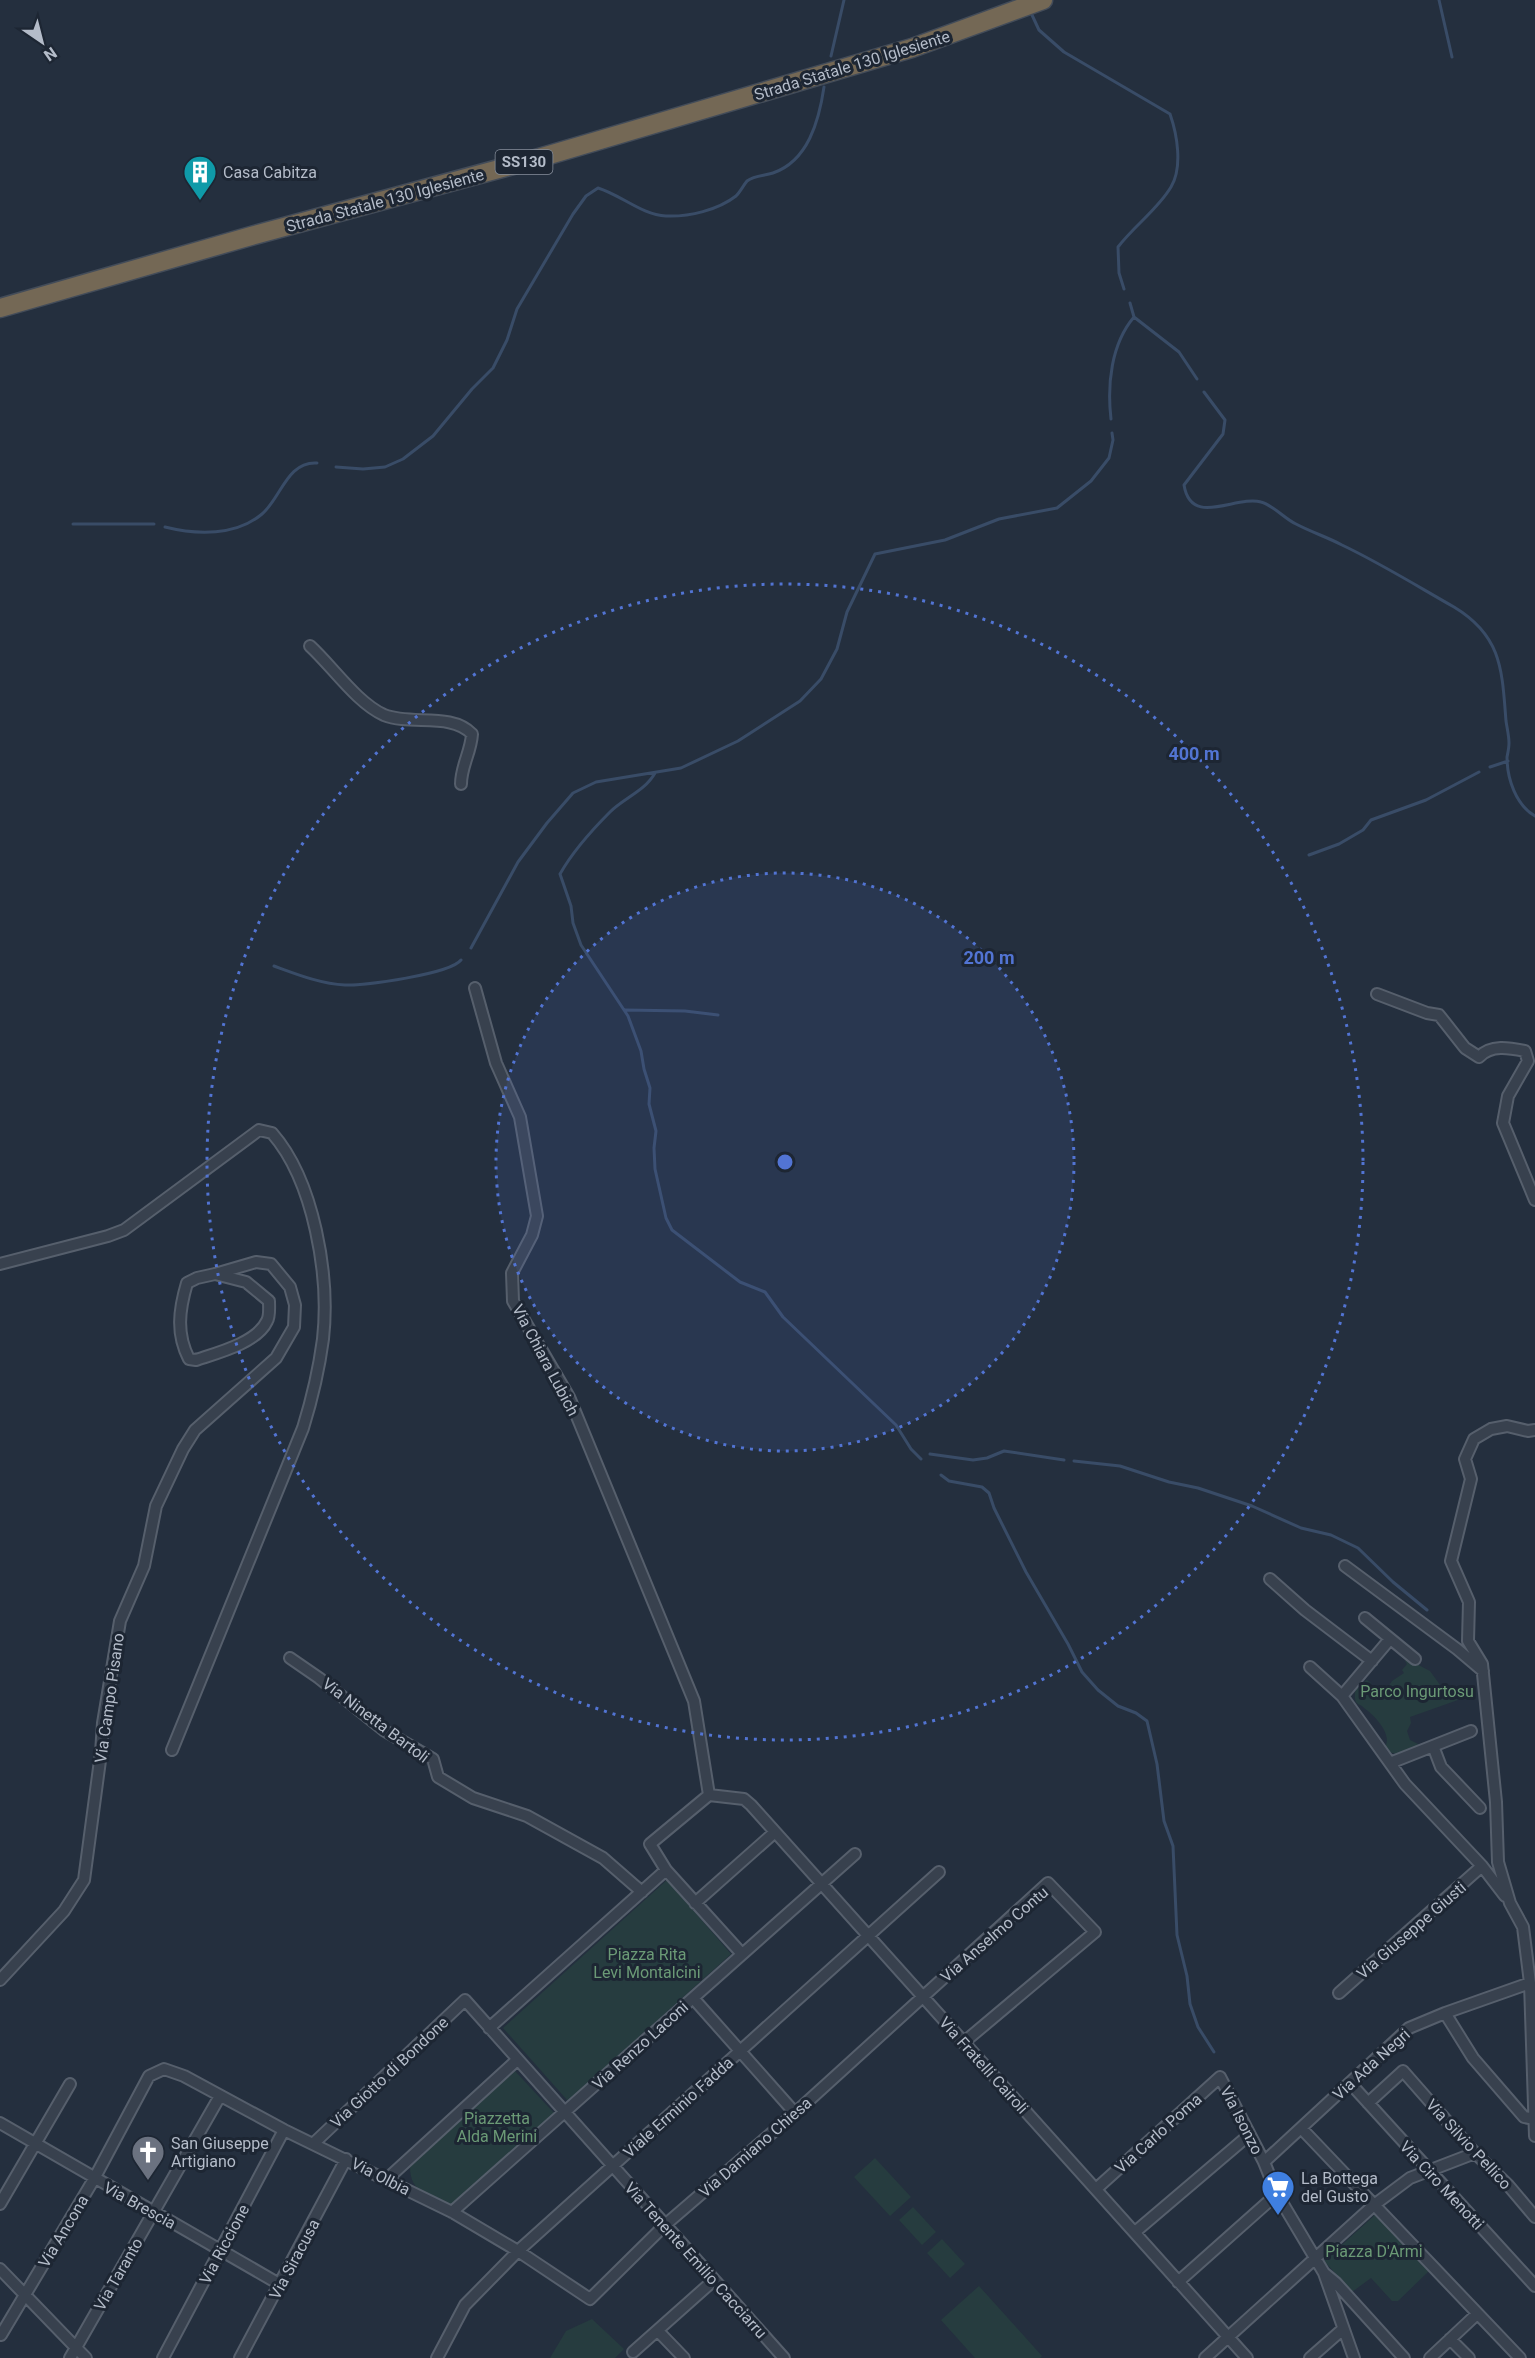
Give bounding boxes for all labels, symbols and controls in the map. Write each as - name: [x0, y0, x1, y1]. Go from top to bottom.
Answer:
- north arrow: [12, 12, 72, 72]
- street label: Strada Statale 130 Iglesiente: [752, 27, 952, 104]
- text: N: [40, 43, 60, 65]
- road number: SS130: [496, 150, 552, 174]
- building icon: Casa Cabitza: [182, 154, 218, 201]
- place label: Casa Cabitza: [223, 163, 317, 182]
- street label: Strada Statale 130 Iglesiente: [284, 165, 486, 236]
- text: 400 m: [1168, 743, 1220, 764]
- text: 200 m: [963, 947, 1015, 968]
- centre of rings: [775, 1152, 795, 1172]
- street label: Via Chiara Lubich: [508, 1301, 583, 1419]
- street label: Via Campo Pisano: [91, 1632, 128, 1764]
- street label: Via Ninetta Bartoli: [318, 1674, 433, 1767]
- park label: Parco Ingurtosu: [1360, 1682, 1474, 1701]
- street label: Via Giuseppe Giusti: [1353, 1878, 1470, 1983]
- street label: Via Anselmo Contu: [937, 1883, 1052, 1986]
- park label: Piazza Rita Levi Montalcini: [593, 1945, 701, 1982]
- street label: Via Renzo Laconi: [589, 1997, 692, 2093]
- street label: Via Giotto di Bondone: [326, 2013, 452, 2132]
- street label: Via Fratelli Cairoli: [935, 2013, 1032, 2118]
- street label: Via Ada Negri: [1329, 2025, 1414, 2104]
- street label: Viale Erminio Fadda: [619, 2053, 737, 2162]
- street label: Via Isonzo: [1216, 2083, 1267, 2158]
- street label: Via Carlo Poma: [1111, 2089, 1206, 2177]
- street label: Via Damiano Chiesa: [695, 2093, 816, 2201]
- street label: Via Silvio Pellico: [1422, 2095, 1515, 2193]
- park label: Piazzetta Alda Merini: [457, 2109, 537, 2146]
- church icon: San Giuseppe Artigiano: [130, 2134, 166, 2181]
- place label: San Giuseppe Artigiano: [171, 2134, 269, 2171]
- street label: Via Ciro Menotti: [1396, 2137, 1488, 2234]
- street label: Via Olbia: [348, 2154, 413, 2199]
- supermarket icon: La Bottega del Gusto: [1260, 2169, 1296, 2216]
- place label: La Bottega del Gusto: [1301, 2169, 1378, 2206]
- street label: Via Brescia: [100, 2178, 179, 2233]
- street label: Via Tenente Emilio Cacciarru: [620, 2178, 771, 2342]
- street label: Via Ancona: [34, 2192, 92, 2271]
- street label: Via Riccione: [195, 2201, 253, 2287]
- street label: Via Siracusa: [265, 2216, 324, 2303]
- street label: Via Taranto: [90, 2235, 147, 2314]
- park label: Piazza D'Armi: [1325, 2242, 1423, 2261]

